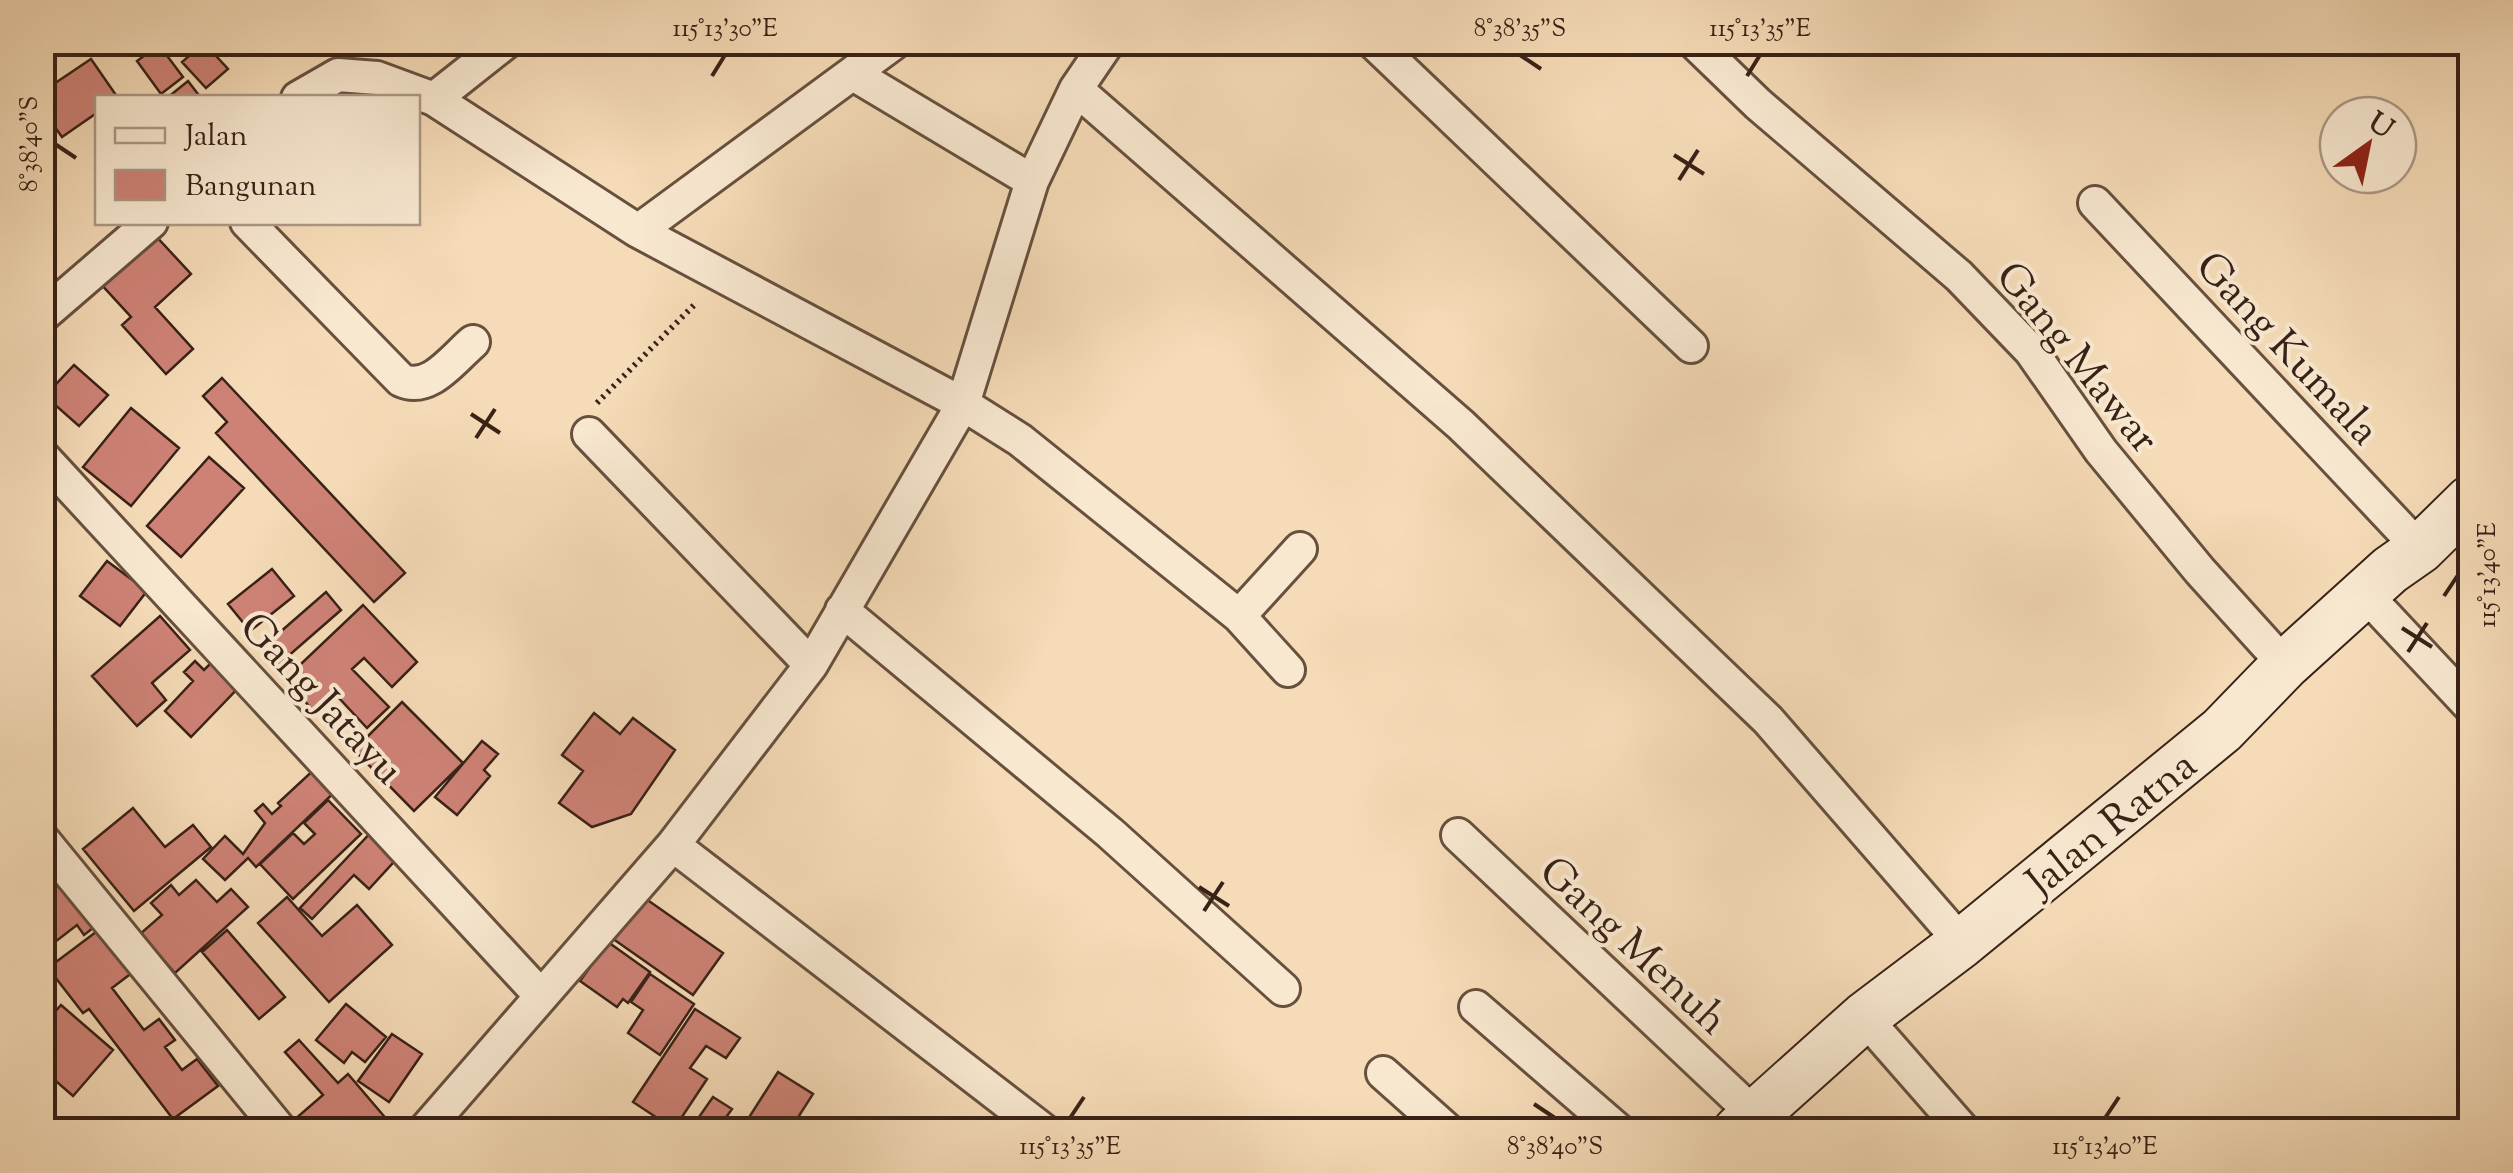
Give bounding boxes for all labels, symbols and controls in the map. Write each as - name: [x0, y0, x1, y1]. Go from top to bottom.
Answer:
- text: 115°13'30"E: [672, 12, 778, 48]
- text: 8°38'35"S: [1474, 12, 1566, 48]
- text: 115°13'35"E: [1709, 12, 1811, 48]
- legend: [95, 95, 420, 225]
- north arrow: [2318, 95, 2418, 195]
- text: 8°38'40"S: [13, 96, 49, 192]
- text: U: [2360, 104, 2401, 150]
- text: Jalan: [183, 116, 248, 159]
- text: Bangunan: [185, 166, 317, 209]
- street label: Gang Kumala: [2180, 240, 2391, 461]
- street label: Gang Mawar: [1979, 251, 2171, 468]
- text: 115°13'40"E: [2471, 522, 2507, 628]
- street label: Gang Jatayu: [223, 601, 415, 800]
- street label: Jalan Ratna: [2013, 738, 2211, 915]
- street label: Gang Menuh: [1524, 844, 1739, 1051]
- text: 115°13'35"E: [1019, 1130, 1121, 1166]
- text: 8°38'40"S: [1507, 1130, 1603, 1166]
- text: 115°13'40"E: [2052, 1130, 2158, 1166]

